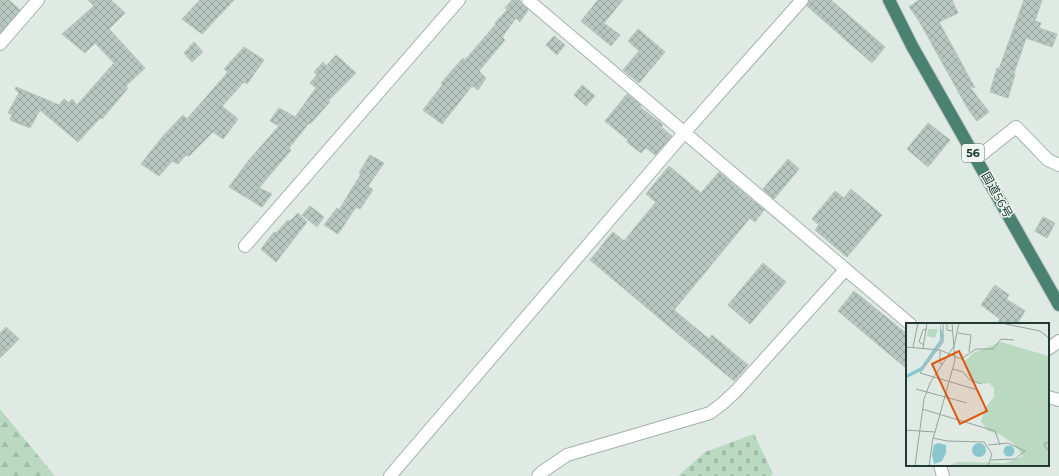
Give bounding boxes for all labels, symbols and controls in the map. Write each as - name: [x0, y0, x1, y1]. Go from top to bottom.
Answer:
- road number: 56: [962, 144, 984, 162]
- street label: 国道56号: [979, 169, 1016, 220]
- inset map: [906, 323, 1049, 466]

